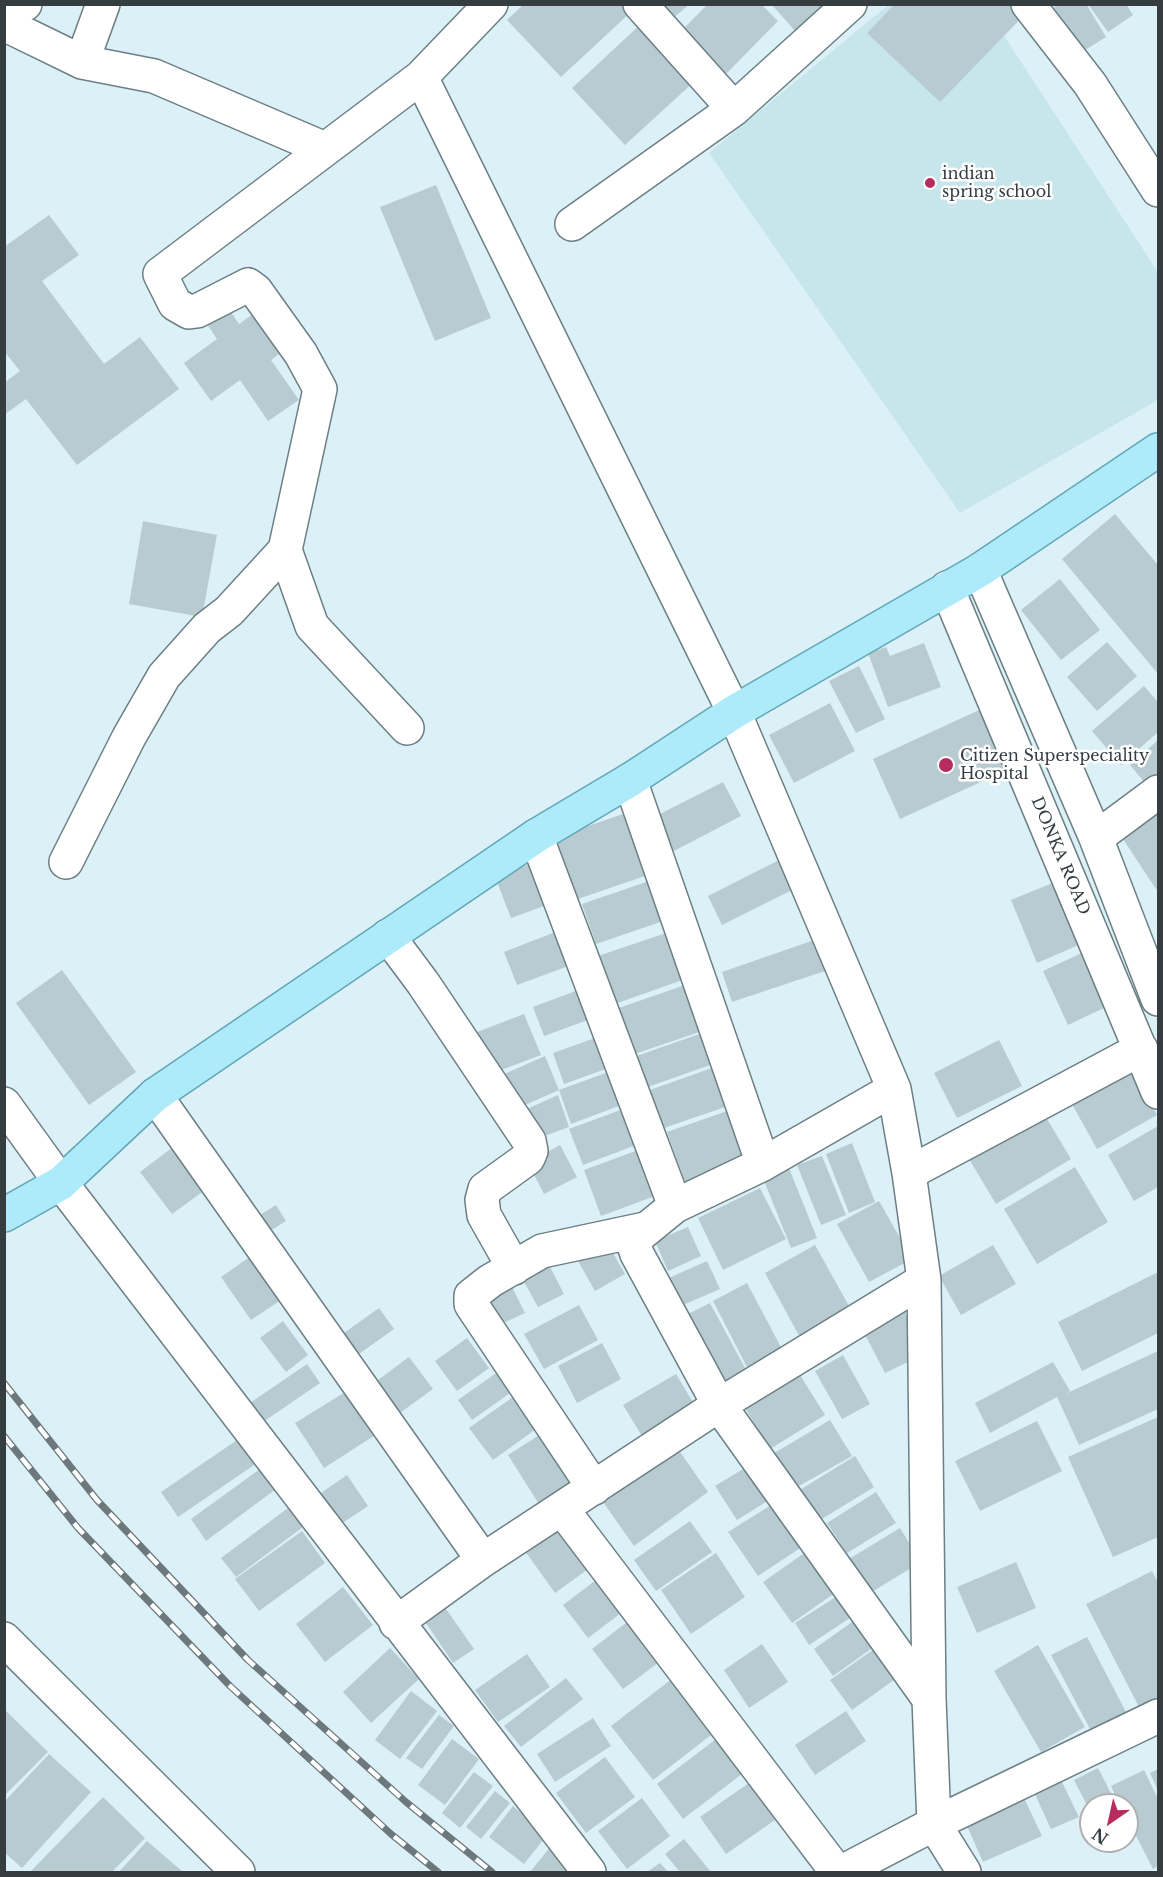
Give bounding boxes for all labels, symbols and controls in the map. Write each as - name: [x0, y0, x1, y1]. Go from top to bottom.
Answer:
- place label: indian spring school: [942, 164, 1051, 202]
- marker: indian spring school: [923, 176, 937, 190]
- place label: Citizen Superspeciality Hospital: [960, 746, 1149, 784]
- marker: Citizen Superspeciality Hospital: [937, 756, 955, 774]
- street label: DONKA ROAD: [1026, 794, 1094, 918]
- north arrow: [1079, 1793, 1139, 1853]
- text: N: [1088, 1824, 1112, 1849]

